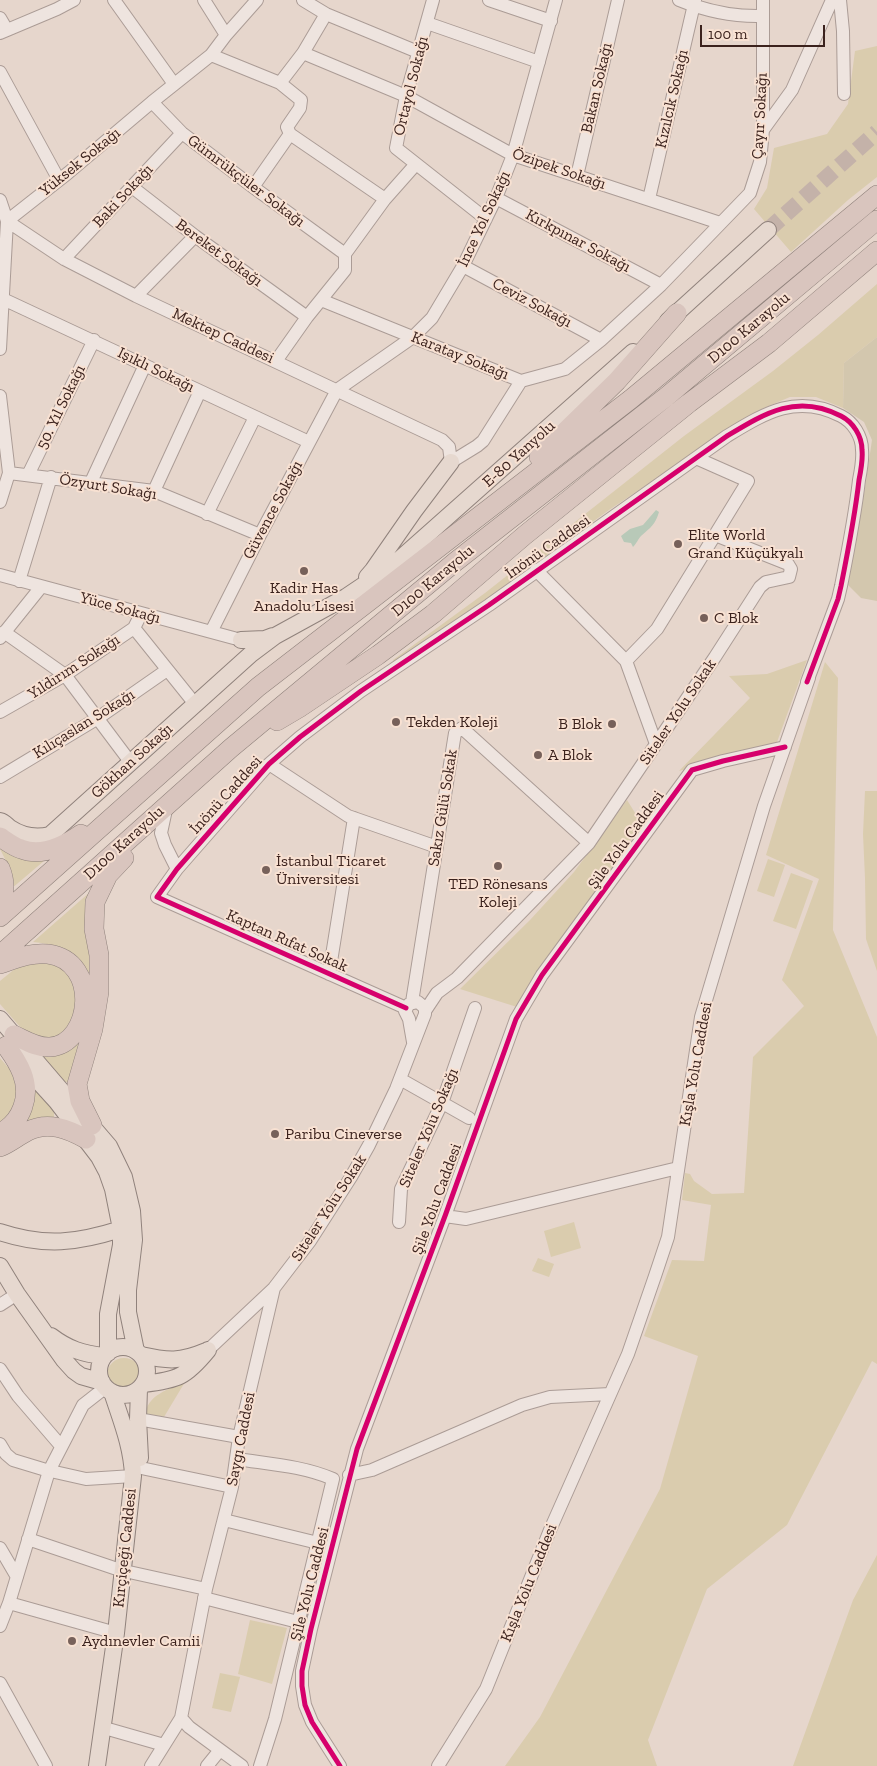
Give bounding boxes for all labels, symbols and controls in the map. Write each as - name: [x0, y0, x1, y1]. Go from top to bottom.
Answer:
- scale bar: [702, 15, 827, 47]
- text: 100 m: [708, 25, 747, 43]
- street label: Ortayol Sokağı: [389, 34, 433, 138]
- street label: Bakan Sokağı: [577, 41, 617, 135]
- street label: Kızılcık Sokağı: [651, 48, 693, 150]
- street label: Çayır Sokağı: [748, 72, 772, 160]
- street label: Yüksek Sokağı: [36, 123, 124, 201]
- street label: Gümrükçüler Sokağı: [183, 131, 309, 231]
- street label: Özipek Sokağı: [510, 144, 608, 194]
- street label: Baki Sokağı: [89, 160, 157, 232]
- street label: İnce Yol Sokağı: [453, 168, 515, 270]
- street label: Kırkpınar Sokağı: [522, 205, 634, 277]
- street label: Bereket Sokağı: [172, 215, 266, 291]
- street label: Ceviz Sokağı: [489, 274, 575, 332]
- street label: D100 Karayolu: [704, 288, 794, 368]
- street label: Mektep Caddesi: [169, 304, 277, 368]
- street label: Karatay Sokağı: [408, 328, 512, 384]
- street label: Işıklı Sokağı: [114, 343, 198, 397]
- street label: 50. Yıl Sokağı: [32, 362, 90, 452]
- street label: E-80 Yanyolu: [479, 416, 559, 492]
- street label: Güvence Sokağı: [239, 457, 307, 563]
- street label: Özyurt Sokağı: [58, 470, 158, 504]
- street label: İnönü Caddesi: [502, 511, 594, 583]
- place label: Elite World Grand Küçükyalı: [688, 525, 804, 563]
- marker: Elite World Grand Küçükyalı: [672, 538, 684, 550]
- street label: D100 Karayolu: [388, 541, 478, 621]
- marker: Kadir Has Anadolu Lisesi: [298, 565, 310, 577]
- place label: Kadir Has Anadolu Lisesi: [254, 578, 354, 616]
- street label: Yüce Sokağı: [78, 588, 162, 628]
- place label: C Blok: [714, 608, 758, 628]
- marker: C Blok: [698, 612, 710, 624]
- street label: Yıldırım Sokağı: [24, 630, 124, 704]
- street label: Siteler Yolu Sokak: [636, 656, 720, 768]
- street label: Kılıçaslan Sokağı: [30, 685, 138, 763]
- place label: Tekden Koleji: [406, 712, 498, 732]
- place label: B Blok: [558, 714, 602, 734]
- marker: Tekden Koleji: [390, 716, 402, 728]
- marker: B Blok: [606, 718, 618, 730]
- street label: Gökhan Sokağı: [87, 719, 177, 803]
- place label: A Blok: [548, 745, 592, 765]
- street label: Sakız Gülü Sokak: [424, 748, 462, 868]
- marker: A Blok: [532, 749, 544, 761]
- street label: İnönü Caddesi: [186, 752, 266, 838]
- street label: Şile Yolu Caddesi: [584, 787, 668, 893]
- street label: D100 Karayolu: [80, 802, 168, 884]
- place label: İstanbul Ticaret Üniversitesi: [276, 851, 386, 889]
- marker: TED Rönesans Koleji: [492, 860, 504, 872]
- marker: İstanbul Ticaret Üniversitesi: [260, 864, 272, 876]
- place label: TED Rönesans Koleji: [448, 874, 548, 912]
- street label: Kaptan Rıfat Sokak: [223, 906, 351, 976]
- street label: Kışla Yolu Caddesi: [676, 1000, 716, 1128]
- street label: Siteler Yolu Sokağı: [395, 1065, 463, 1191]
- place label: Paribu Cineverse: [285, 1124, 402, 1144]
- marker: Paribu Cineverse: [269, 1128, 281, 1140]
- street label: Şile Yolu Caddesi: [408, 1141, 466, 1257]
- street label: Siteler Yolu Sokak: [287, 1151, 371, 1265]
- street label: Saygı Caddesi: [222, 1390, 260, 1488]
- street label: Kırçiçeği Caddesi: [109, 1487, 141, 1609]
- street label: Kışla Yolu Caddesi: [497, 1521, 561, 1645]
- street label: Şile Yolu Caddesi: [287, 1525, 333, 1643]
- place label: Aydınevler Camii: [82, 1631, 200, 1651]
- marker: Aydınevler Camii: [66, 1635, 78, 1647]

